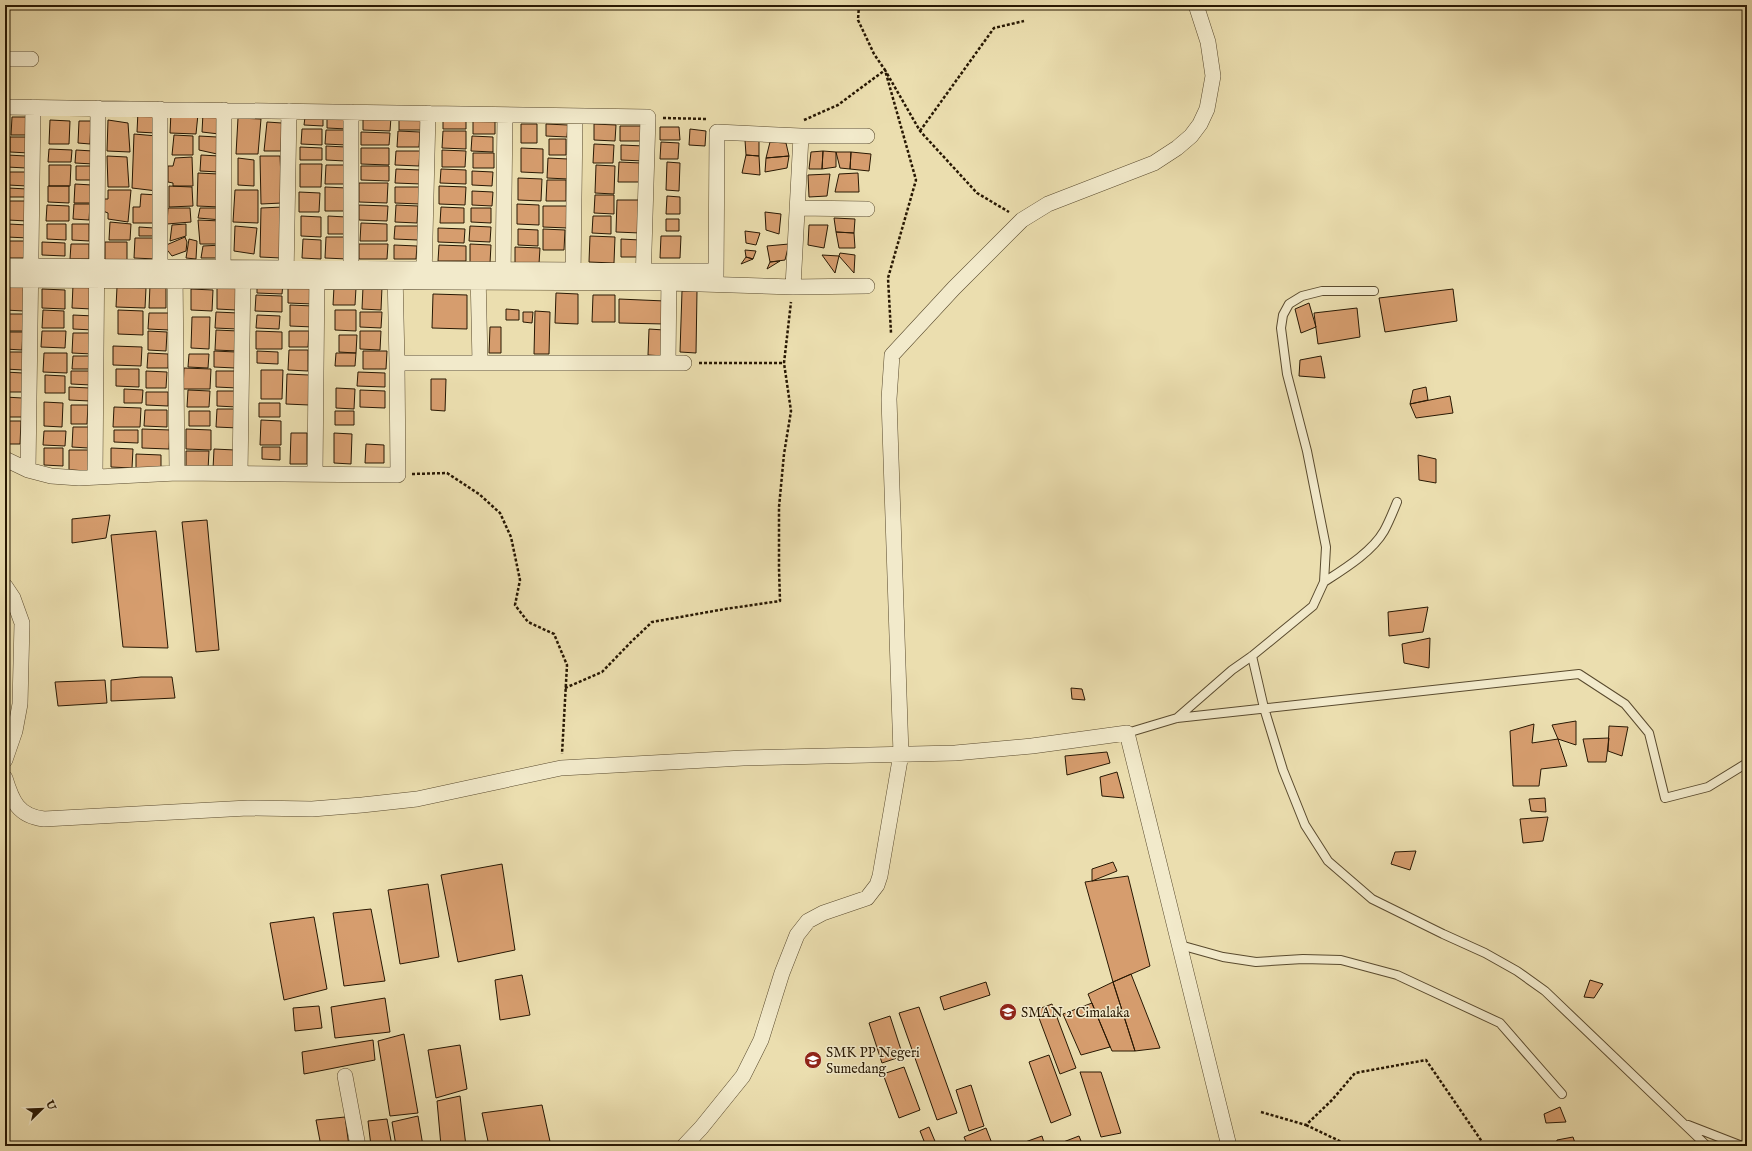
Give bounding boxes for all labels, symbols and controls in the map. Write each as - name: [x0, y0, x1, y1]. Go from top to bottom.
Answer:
- school or university icon: SMAN 2 Cimalaka: [998, 1002, 1018, 1022]
- place label: SMAN 2 Cimalaka: [1021, 1004, 1131, 1022]
- place label: SMK PP Negeri Sumedang: [826, 1044, 920, 1078]
- school or university icon: SMK PP Negeri Sumedang: [803, 1050, 823, 1070]
- north arrow: [22, 1089, 62, 1129]
- text: U: [42, 1098, 59, 1113]

